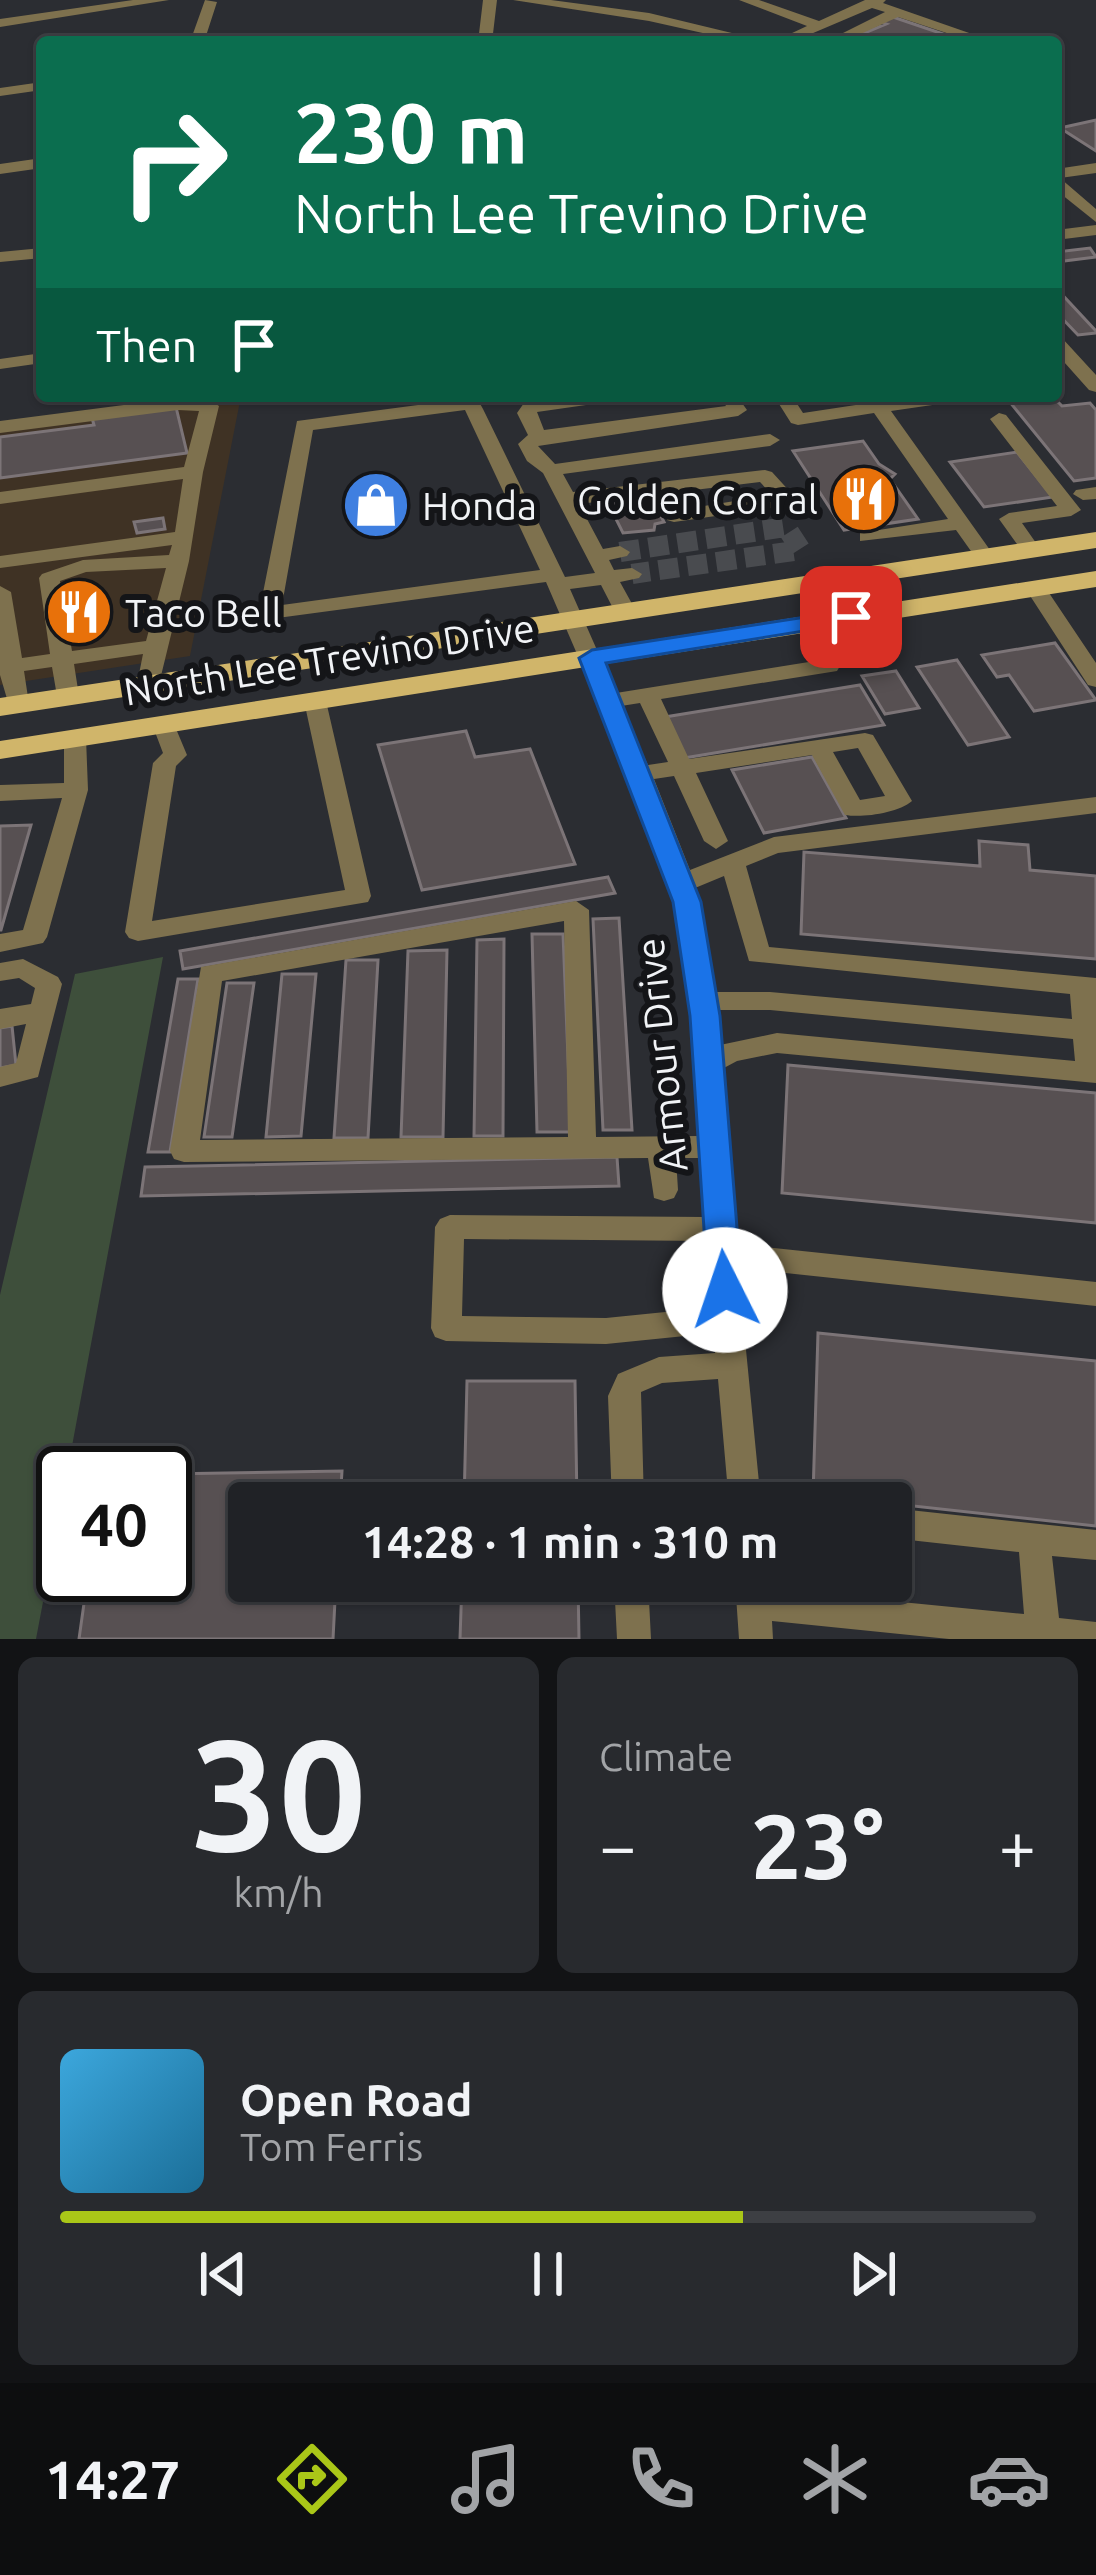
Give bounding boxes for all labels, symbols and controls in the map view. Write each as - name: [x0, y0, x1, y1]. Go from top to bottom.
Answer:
- icon: right: [96, 84, 252, 240]
- text: 230 m: [294, 85, 528, 179]
- text: North Lee Trevino Drive: [294, 183, 869, 243]
- icon: arrive: [221, 312, 287, 378]
- text: Then: [96, 320, 197, 371]
- restaurant icon: Golden Corral: [829, 464, 899, 534]
- shop icon: Honda: [341, 470, 411, 540]
- place label: Golden Corral: [577, 478, 818, 521]
- place label: Honda: [422, 484, 537, 527]
- pin: [800, 566, 902, 668]
- restaurant icon: Taco Bell: [44, 577, 114, 647]
- icon: arrive: [818, 584, 884, 650]
- place label: Taco Bell: [125, 591, 282, 634]
- street label: North Lee Trevino Drive: [121, 605, 537, 713]
- street label: Armour Drive: [627, 936, 695, 1174]
- position arrow: [662, 1227, 788, 1353]
- speed limit sign: 40: [36, 1446, 192, 1602]
- text: 14:28 · 1 min · 310 m: [362, 1516, 778, 1567]
- text: 30: [191, 1706, 366, 1880]
- text: Climate: [599, 1735, 733, 1778]
- text: 23°: [751, 1795, 884, 1896]
- text: −: [599, 1808, 636, 1882]
- text: +: [999, 1808, 1036, 1882]
- text: km/h: [233, 1871, 324, 1914]
- text: Open Road: [240, 2074, 472, 2125]
- text: Tom Ferris: [240, 2125, 423, 2168]
- icon: previous: [190, 2241, 256, 2307]
- icon: pause: [515, 2241, 581, 2307]
- icon: next: [840, 2241, 906, 2307]
- icon: directions: [270, 2437, 354, 2521]
- icon: music: [444, 2437, 528, 2521]
- icon: phone: [619, 2437, 703, 2521]
- icon: climate: [793, 2437, 877, 2521]
- icon: car: [967, 2437, 1051, 2521]
- text: 14:27: [45, 2449, 180, 2509]

